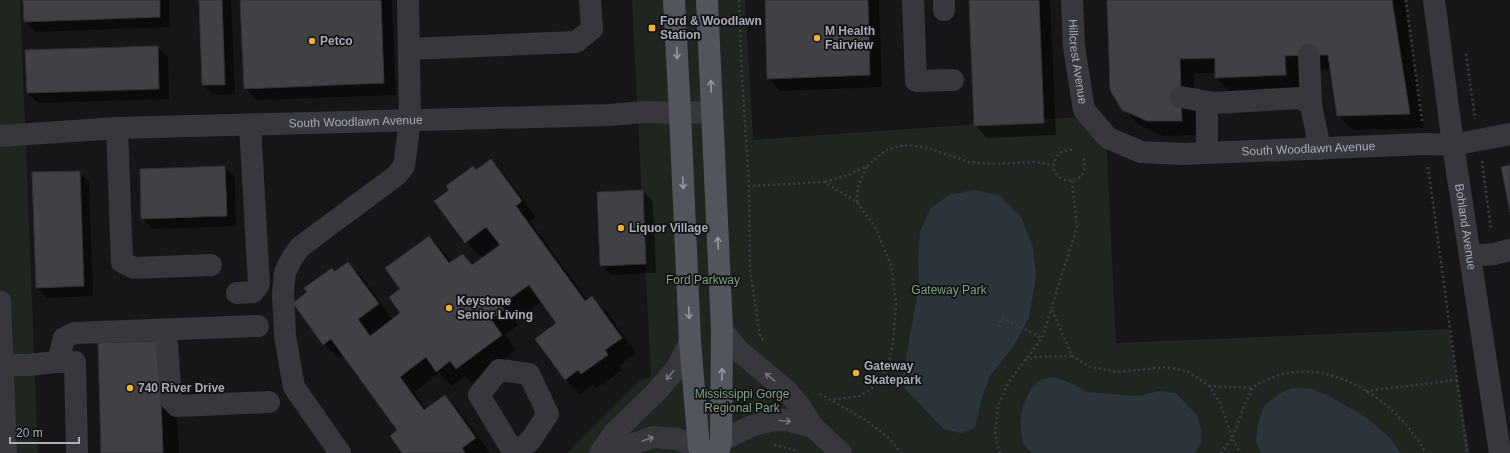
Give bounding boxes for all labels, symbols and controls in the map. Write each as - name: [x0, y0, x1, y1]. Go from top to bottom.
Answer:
- place label: Ford & Woodlawn Station: [660, 14, 762, 42]
- street label: Hillcrest Avenue: [1066, 19, 1090, 106]
- marker: Ford & Woodlawn Station: [647, 23, 657, 33]
- place label: M Health Fairview: [825, 24, 875, 52]
- marker: M Health Fairview: [812, 33, 822, 43]
- place label: Petco: [320, 34, 353, 48]
- marker: Petco: [307, 36, 317, 46]
- one-way arrow: [673, 46, 680, 59]
- one-way arrow: [707, 80, 714, 93]
- street label: South Woodlawn Avenue: [289, 113, 423, 130]
- street label: South Woodlawn Avenue: [1241, 139, 1376, 159]
- one-way arrow: [680, 176, 687, 189]
- street label: Bohland Avenue: [1452, 183, 1479, 271]
- place label: Liquor Village: [629, 221, 708, 235]
- marker: Liquor Village: [616, 223, 626, 233]
- one-way arrow: [714, 237, 722, 250]
- park label: Ford Parkway: [666, 273, 740, 287]
- park label: Gateway Park: [911, 283, 988, 297]
- place label: Keystone Senior Living: [457, 294, 533, 322]
- marker: Keystone Senior Living: [444, 303, 454, 313]
- one-way arrow: [685, 306, 693, 319]
- place label: Gateway Skatepark: [864, 359, 922, 387]
- one-way arrow: [718, 368, 726, 381]
- marker: Gateway Skatepark: [851, 368, 861, 378]
- one-way arrow: [666, 370, 675, 380]
- one-way arrow: [764, 372, 775, 381]
- place label: 740 River Drive: [138, 381, 225, 395]
- marker: 740 River Drive: [125, 383, 135, 393]
- park label: Mississippi Gorge Regional Park: [695, 387, 790, 415]
- one-way arrow: [778, 418, 791, 425]
- scale bar: [10, 419, 79, 445]
- text: 20 m: [16, 426, 43, 440]
- one-way arrow: [642, 435, 655, 442]

